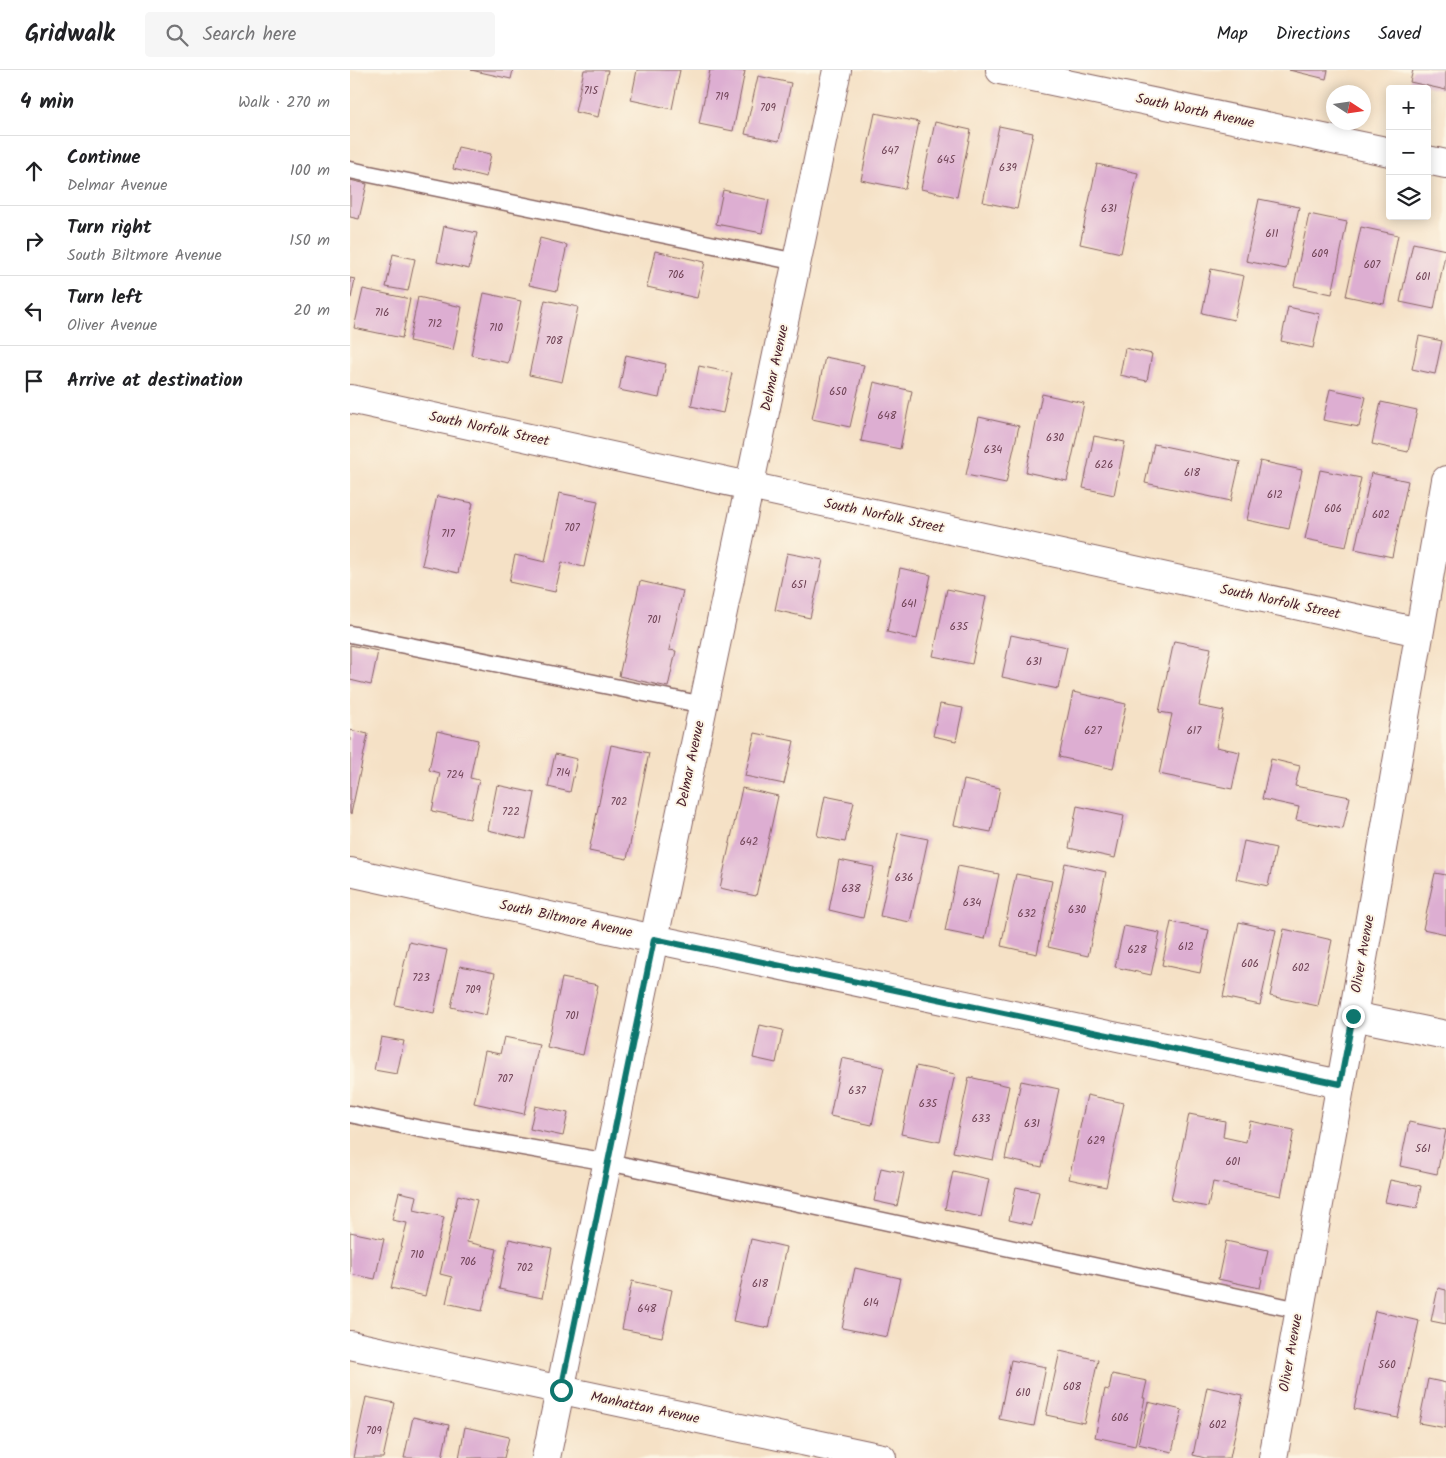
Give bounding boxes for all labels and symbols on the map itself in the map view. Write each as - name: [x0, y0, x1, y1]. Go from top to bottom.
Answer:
- house number: 715: [584, 82, 599, 100]
- north arrow: [1326, 85, 1371, 130]
- house number: 719: [715, 88, 730, 106]
- street label: South Worth Avenue: [1134, 88, 1257, 134]
- house number: 709: [760, 99, 777, 117]
- house number: 647: [881, 142, 900, 160]
- house number: 645: [937, 151, 956, 169]
- house number: 639: [999, 159, 1018, 177]
- house number: 631: [1101, 200, 1117, 218]
- house number: 611: [1265, 225, 1279, 243]
- house number: 609: [1312, 245, 1329, 263]
- house number: 607: [1364, 256, 1381, 274]
- house number: 706: [668, 266, 684, 284]
- house number: 601: [1415, 268, 1431, 286]
- house number: 716: [375, 304, 389, 322]
- house number: 712: [428, 315, 442, 333]
- house number: 710: [489, 319, 504, 337]
- street label: Delmar Avenue: [755, 322, 795, 413]
- house number: 708: [545, 332, 563, 350]
- house number: 650: [829, 383, 847, 401]
- street label: South Norfolk Street: [427, 406, 552, 453]
- house number: 648: [878, 407, 897, 425]
- house number: 630: [1046, 429, 1064, 447]
- house number: 634: [984, 441, 1002, 459]
- house number: 626: [1095, 456, 1113, 474]
- house number: 618: [1184, 464, 1200, 482]
- house number: 612: [1267, 486, 1283, 504]
- street label: South Norfolk Street: [822, 493, 947, 540]
- house number: 606: [1324, 500, 1342, 518]
- house number: 602: [1372, 506, 1390, 524]
- house number: 707: [564, 519, 581, 537]
- house number: 717: [441, 525, 456, 543]
- house number: 651: [791, 576, 807, 594]
- street label: South Norfolk Street: [1218, 579, 1343, 626]
- house number: 641: [901, 595, 917, 613]
- house number: 701: [647, 611, 661, 629]
- house number: 635: [950, 618, 969, 636]
- house number: 631: [1026, 653, 1042, 671]
- street label: Delmar Avenue: [671, 718, 711, 809]
- house number: 627: [1084, 722, 1103, 740]
- house number: 617: [1187, 722, 1202, 740]
- house number: 714: [556, 764, 570, 782]
- house number: 724: [446, 766, 464, 784]
- house number: 702: [611, 793, 627, 811]
- house number: 722: [502, 803, 520, 821]
- house number: 642: [740, 833, 758, 851]
- house number: 636: [895, 869, 913, 887]
- house number: 638: [841, 880, 861, 898]
- street label: South Biltmore Avenue: [497, 894, 635, 944]
- house number: 634: [963, 894, 981, 912]
- house number: 630: [1068, 901, 1086, 919]
- house number: 632: [1018, 905, 1036, 923]
- street label: Oliver Avenue: [1345, 913, 1381, 995]
- house number: 612: [1178, 938, 1194, 956]
- house number: 628: [1127, 941, 1147, 959]
- house number: 606: [1241, 955, 1259, 973]
- house number: 602: [1292, 959, 1310, 977]
- house number: 723: [412, 969, 430, 987]
- house number: 709: [465, 981, 482, 999]
- route end: [1342, 1005, 1365, 1028]
- house number: 701: [565, 1007, 579, 1025]
- house number: 707: [497, 1070, 514, 1088]
- house number: 637: [848, 1082, 867, 1100]
- house number: 635: [919, 1095, 938, 1113]
- house number: 633: [972, 1110, 990, 1128]
- house number: 631: [1024, 1115, 1040, 1133]
- house number: 629: [1087, 1132, 1106, 1150]
- house number: 561: [1415, 1140, 1431, 1158]
- house number: 601: [1225, 1153, 1241, 1171]
- house number: 710: [410, 1246, 425, 1264]
- house number: 706: [460, 1253, 476, 1271]
- house number: 702: [517, 1259, 533, 1277]
- house number: 618: [752, 1275, 768, 1293]
- house number: 614: [863, 1294, 879, 1312]
- house number: 648: [638, 1300, 657, 1318]
- street label: Oliver Avenue: [1273, 1312, 1309, 1394]
- house number: 560: [1378, 1356, 1396, 1374]
- house number: 608: [1063, 1378, 1081, 1396]
- route start: [550, 1379, 573, 1402]
- house number: 610: [1015, 1384, 1031, 1402]
- street label: Manhattan Avenue: [589, 1386, 702, 1430]
- house number: 606: [1111, 1409, 1129, 1427]
- house number: 602: [1209, 1416, 1227, 1434]
- house number: 709: [366, 1422, 383, 1440]

